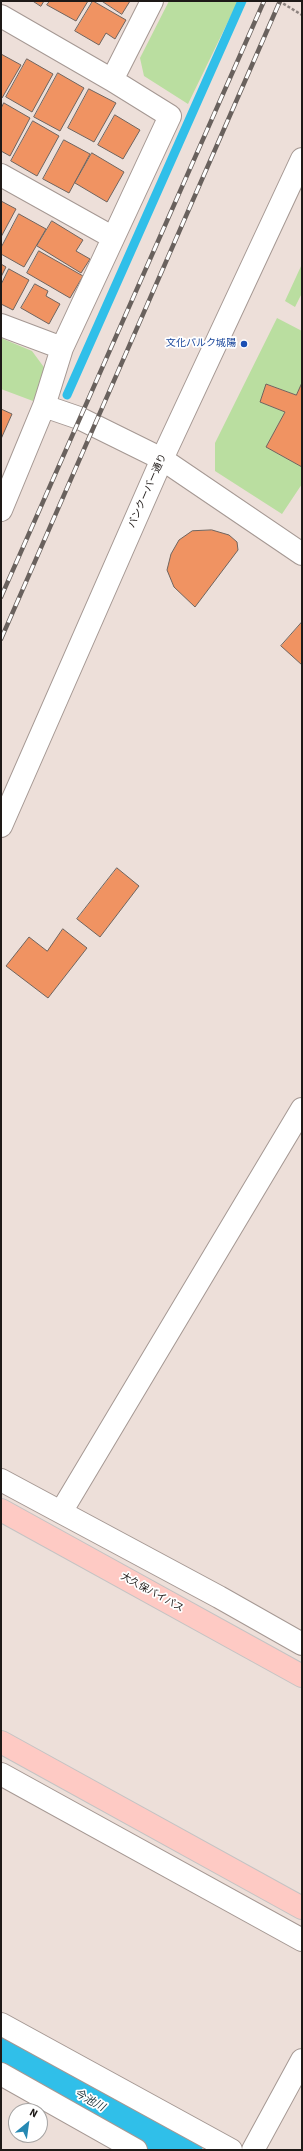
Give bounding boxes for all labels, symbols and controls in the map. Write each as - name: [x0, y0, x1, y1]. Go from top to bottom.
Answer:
- place label: 文化パルク城陽: [166, 338, 236, 350]
- marker: 文化パルク城陽: [239, 339, 249, 349]
- street label: バンクーバー通り: [126, 452, 170, 530]
- street label: 大久保バイパス: [118, 1571, 186, 1615]
- water label: 今池川: [71, 2087, 107, 2115]
- north arrow: [8, 2103, 48, 2143]
- text: N: [27, 2105, 40, 2121]

